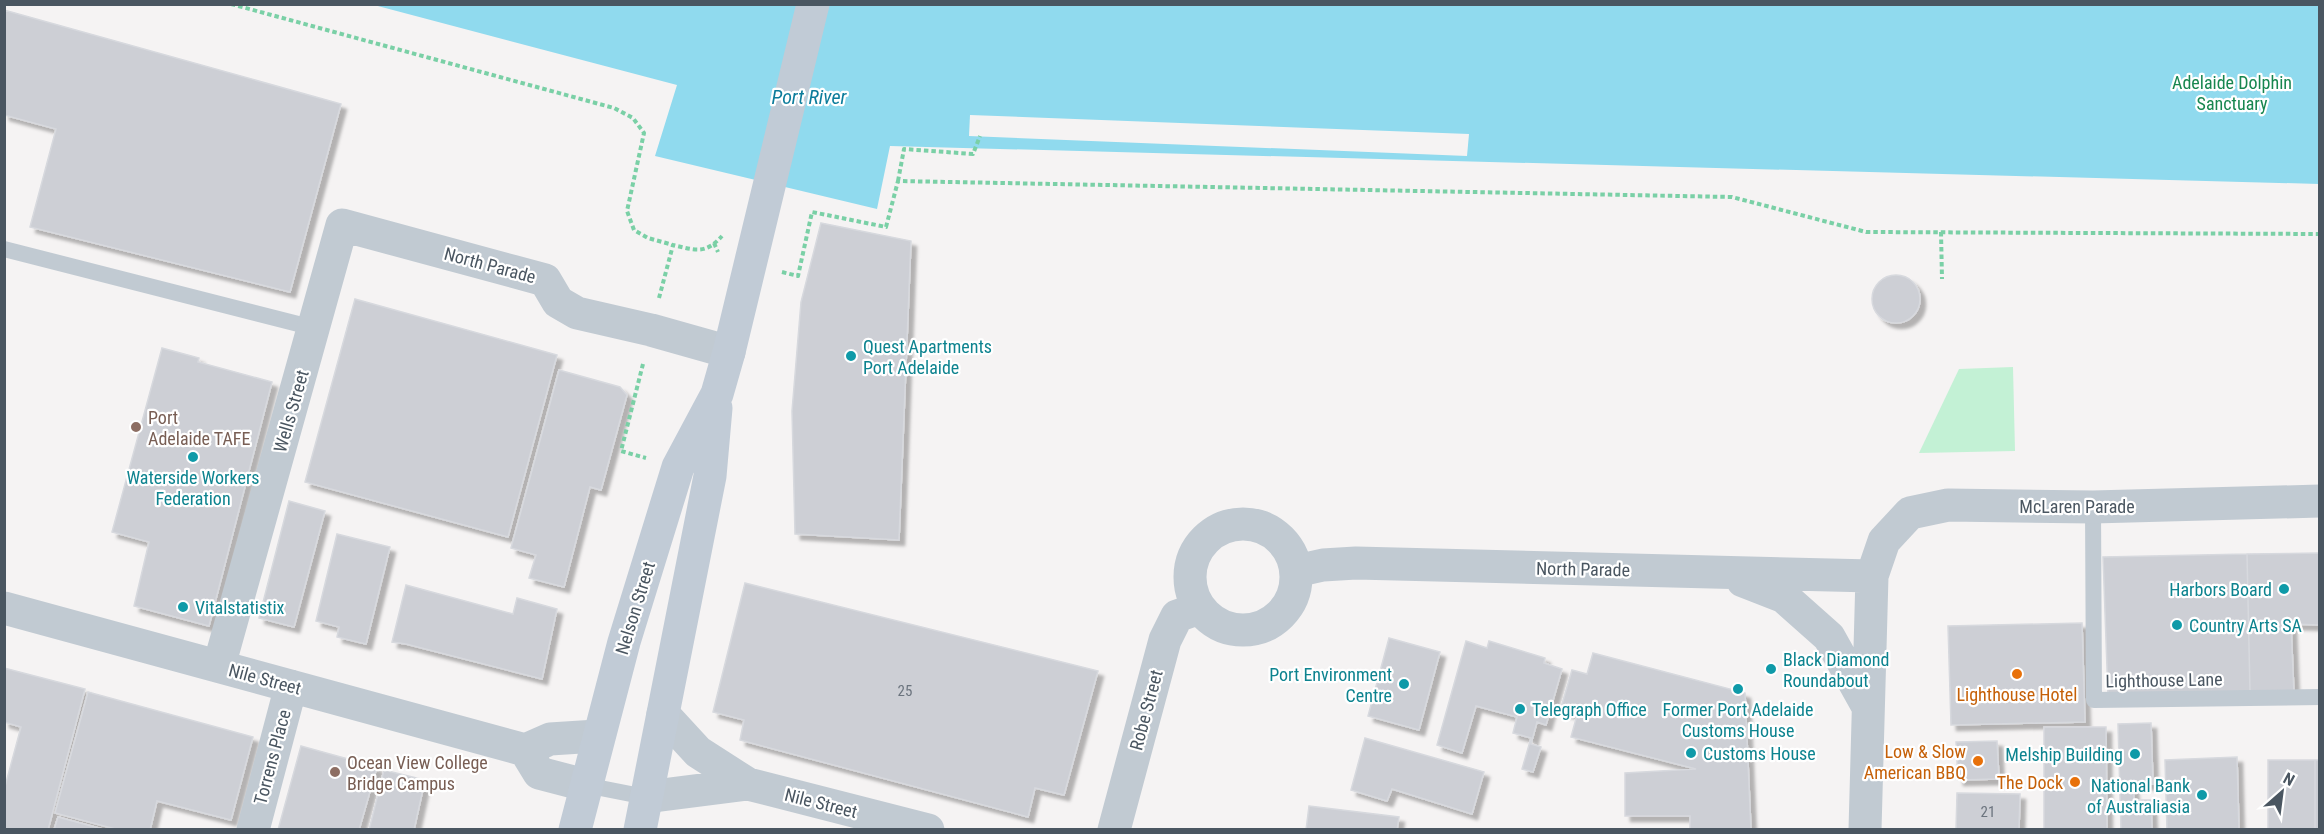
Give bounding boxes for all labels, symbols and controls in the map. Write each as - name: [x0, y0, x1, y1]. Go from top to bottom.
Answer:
- park label: Adelaide Dolphin Sanctuary: [2172, 72, 2292, 114]
- water label: Port River: [772, 85, 848, 109]
- street label: North Parade: [442, 243, 538, 287]
- place label: Quest Apartments Port Adelaide: [863, 336, 992, 378]
- marker: Quest Apartments Port Adelaide: [844, 349, 858, 363]
- street label: Wells Street: [269, 367, 313, 455]
- place label: Port Adelaide TAFE: [148, 407, 250, 449]
- marker: Port Adelaide TAFE: [129, 420, 143, 434]
- marker: Waterside Workers Federation: [186, 450, 200, 464]
- place label: Waterside Workers Federation: [126, 467, 260, 509]
- street label: McLaren Parade: [2019, 496, 2135, 517]
- street label: North Parade: [1536, 558, 1630, 580]
- street label: Nelson Street: [611, 559, 659, 657]
- place label: Harbors Board: [2169, 579, 2272, 600]
- marker: Harbors Board: [2277, 582, 2291, 596]
- place label: Vitalstatistix: [195, 597, 285, 618]
- marker: Vitalstatistix: [176, 600, 190, 614]
- place label: Country Arts SA: [2189, 615, 2303, 636]
- marker: Country Arts SA: [2170, 618, 2184, 632]
- place label: Black Diamond Roundabout: [1783, 649, 1889, 691]
- street label: Nile Street: [226, 659, 304, 699]
- marker: Black Diamond Roundabout: [1764, 662, 1778, 676]
- place label: Port Environment Centre: [1269, 664, 1392, 706]
- marker: Lighthouse Hotel: [2010, 667, 2024, 681]
- street label: Robe Street: [1125, 668, 1167, 752]
- street label: Lighthouse Lane: [2105, 668, 2223, 692]
- marker: Port Environment Centre: [1397, 677, 1411, 691]
- house number: 25: [898, 682, 912, 700]
- marker: Former Port Adelaide Customs House: [1731, 682, 1745, 696]
- place label: Lighthouse Hotel: [1957, 684, 2077, 705]
- place label: Telegraph Office: [1532, 699, 1647, 720]
- place label: Former Port Adelaide Customs House: [1663, 699, 1813, 741]
- marker: Telegraph Office: [1513, 702, 1527, 716]
- street label: Torrens Place: [249, 707, 295, 807]
- place label: Low & Slow American BBQ: [1864, 741, 1966, 783]
- place label: Customs House: [1703, 743, 1816, 764]
- place label: Melship Building: [2005, 744, 2123, 765]
- marker: Customs House: [1684, 746, 1698, 760]
- marker: Melship Building: [2128, 747, 2142, 761]
- place label: Ocean View College Bridge Campus: [347, 752, 488, 794]
- marker: Low & Slow American BBQ: [1971, 754, 1985, 768]
- north arrow: [2252, 762, 2312, 822]
- marker: Ocean View College Bridge Campus: [328, 765, 342, 779]
- text: N: [2280, 769, 2298, 790]
- place label: The Dock: [1997, 772, 2063, 793]
- marker: The Dock: [2068, 775, 2082, 789]
- place label: National Bank of Australiasia: [2087, 775, 2190, 817]
- street label: Nile Street: [782, 784, 860, 822]
- marker: National Bank of Australiasia: [2195, 788, 2209, 802]
- house number: 21: [1981, 803, 1995, 821]

